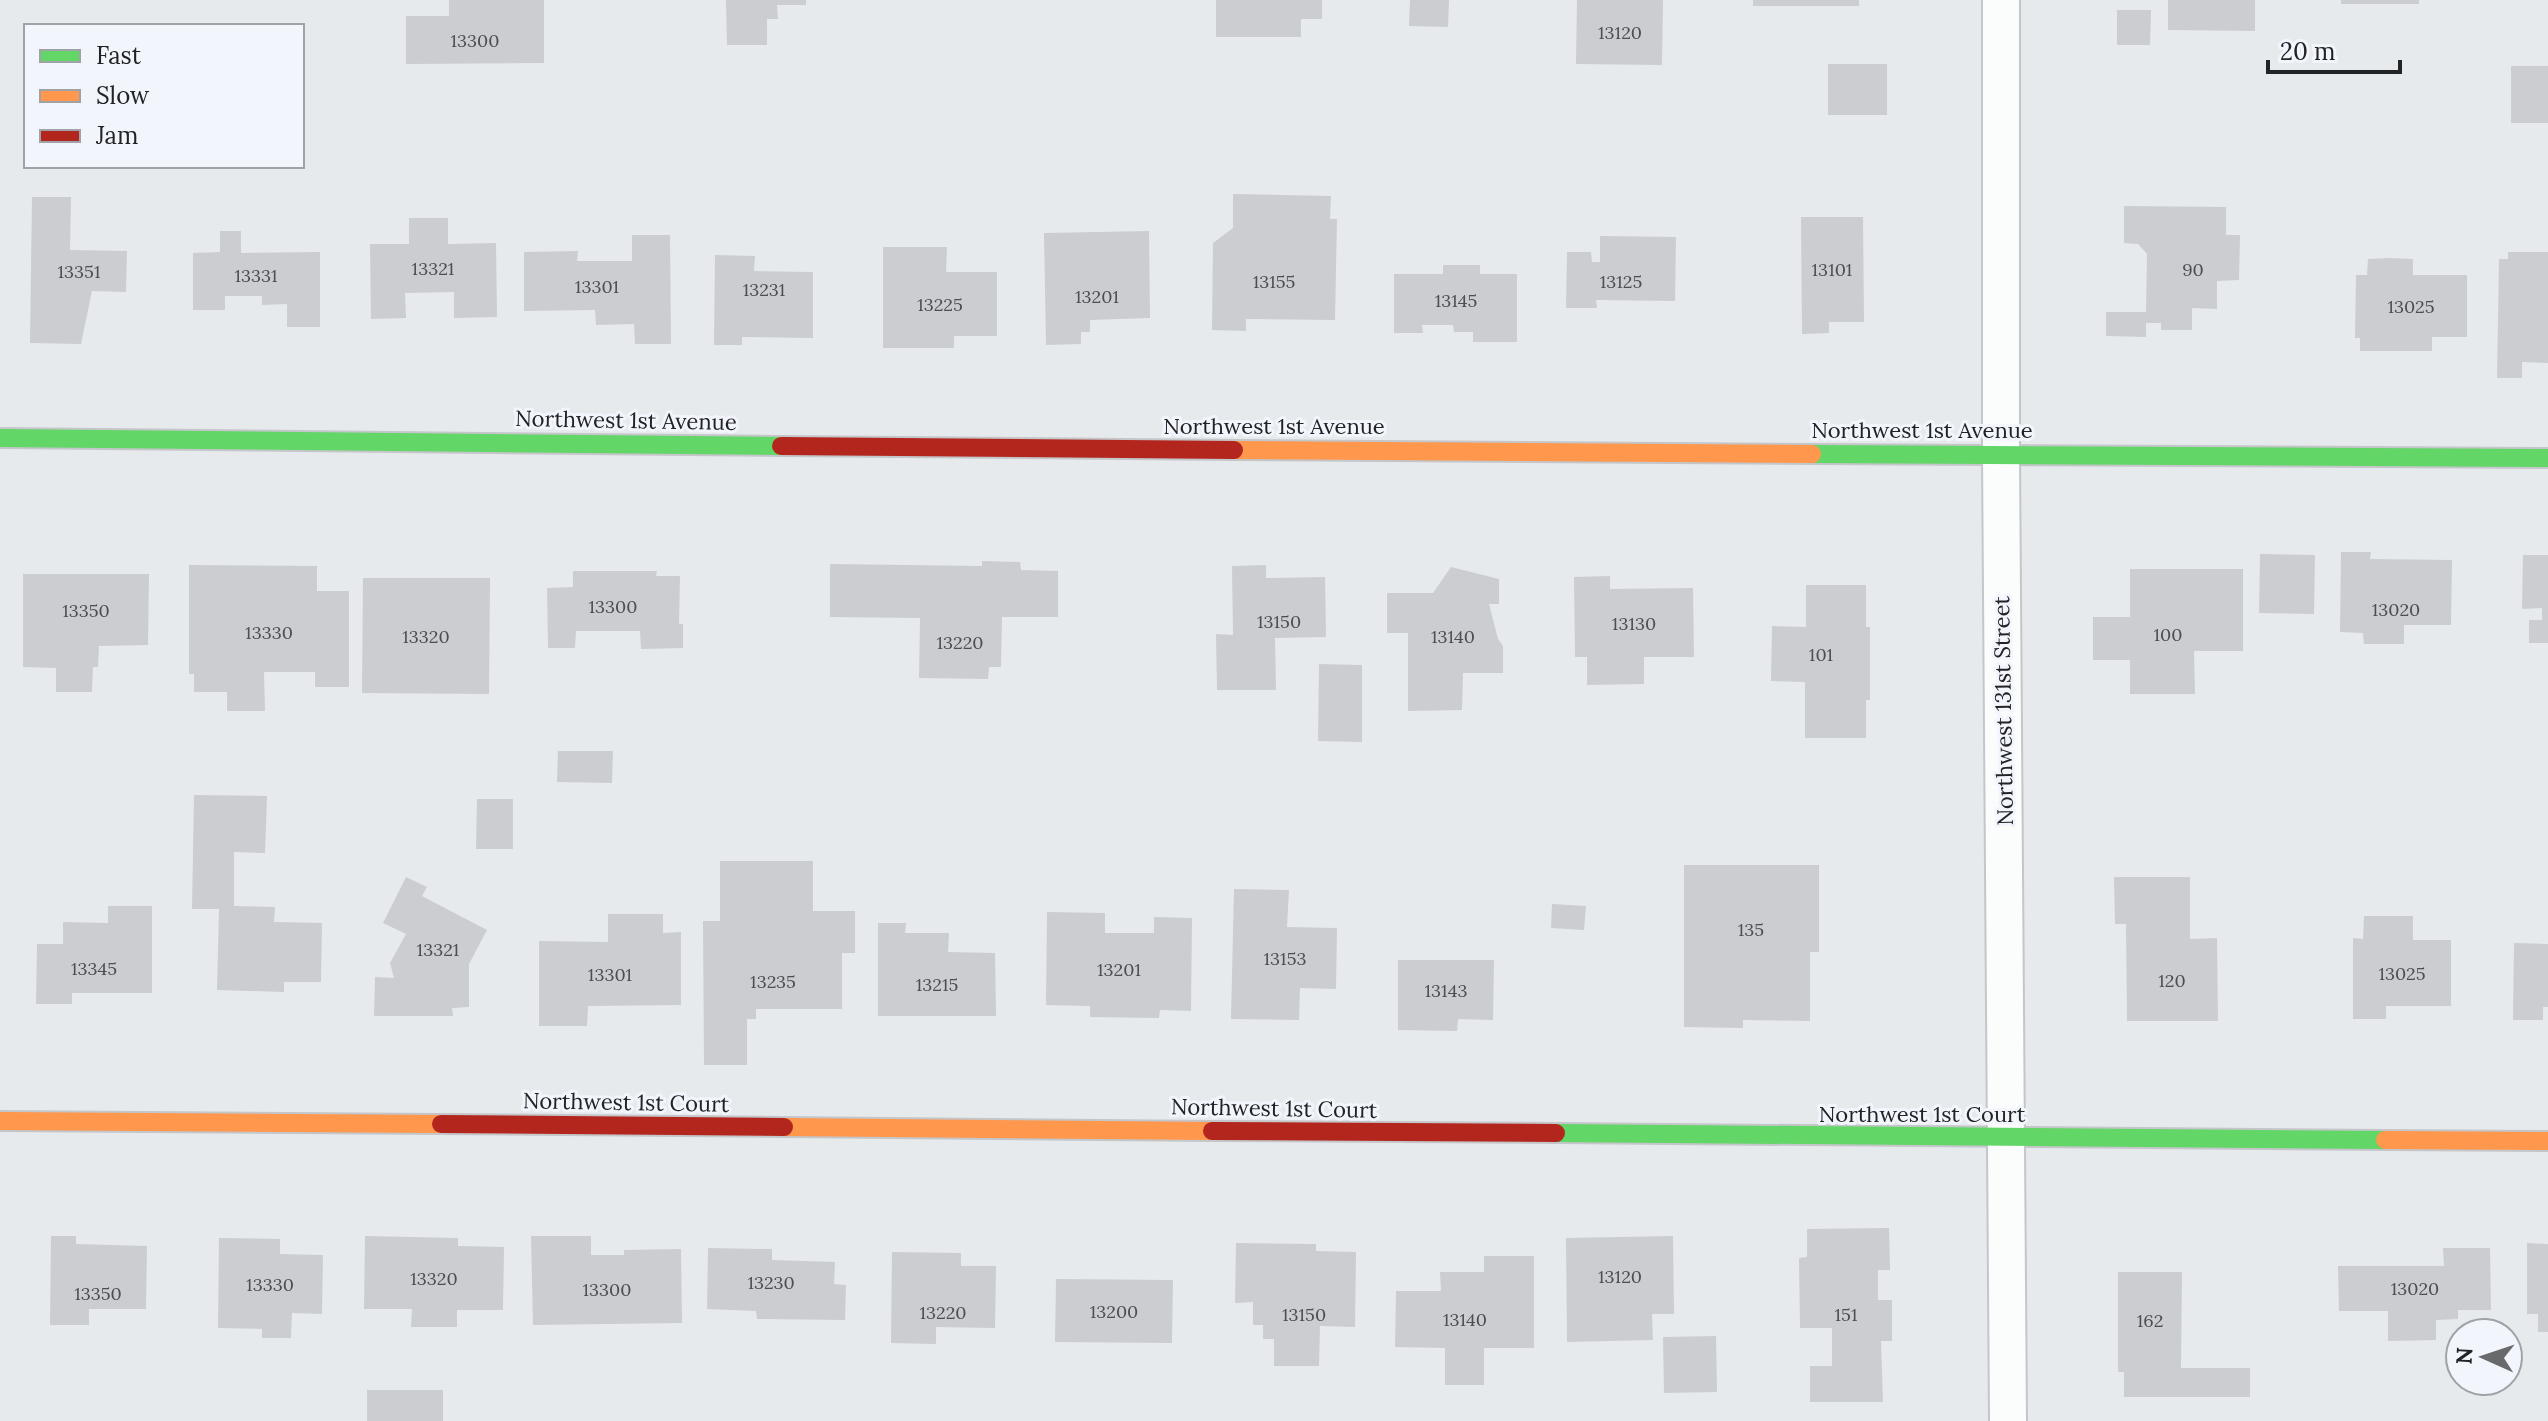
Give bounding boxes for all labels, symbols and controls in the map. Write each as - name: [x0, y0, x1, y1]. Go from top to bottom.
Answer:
- house number: 13120: [1598, 21, 1642, 44]
- legend: [24, 24, 304, 168]
- scale bar: [2268, 24, 2400, 74]
- house number: 13300: [451, 29, 499, 52]
- text: 20 m: [2280, 36, 2336, 67]
- text: Fast: [96, 40, 142, 71]
- text: Slow: [96, 80, 150, 111]
- text: Jam: [95, 120, 138, 151]
- house number: 13321: [412, 257, 454, 280]
- house number: 13101: [1812, 258, 1852, 281]
- house number: 90: [2182, 258, 2204, 281]
- house number: 13351: [58, 260, 100, 283]
- house number: 13331: [234, 264, 278, 287]
- house number: 13155: [1253, 270, 1295, 293]
- house number: 13125: [1600, 270, 1642, 293]
- house number: 13301: [575, 275, 619, 298]
- house number: 13231: [743, 278, 785, 301]
- house number: 13201: [1075, 285, 1119, 308]
- house number: 13145: [1435, 289, 1477, 312]
- house number: 13225: [917, 293, 963, 316]
- house number: 13025: [2387, 295, 2435, 318]
- street label: Northwest 1st Avenue: [515, 404, 737, 436]
- street label: Northwest 1st Avenue: [1163, 412, 1385, 440]
- street label: Northwest 1st Avenue: [1811, 416, 2033, 444]
- house number: 13300: [589, 595, 637, 618]
- street label: Northwest 131st Street: [1987, 596, 2019, 826]
- house number: 13020: [2372, 598, 2420, 621]
- house number: 13350: [62, 599, 110, 622]
- house number: 13150: [1257, 610, 1301, 633]
- house number: 13130: [1612, 612, 1656, 635]
- house number: 13330: [245, 621, 293, 644]
- house number: 100: [2154, 623, 2182, 646]
- house number: 13320: [402, 625, 450, 648]
- house number: 13140: [1431, 625, 1475, 648]
- house number: 13220: [936, 631, 984, 654]
- house number: 101: [1809, 643, 1833, 666]
- house number: 135: [1738, 918, 1764, 941]
- house number: 13321: [417, 938, 459, 961]
- house number: 13153: [1264, 947, 1306, 970]
- house number: 13345: [71, 957, 117, 980]
- house number: 13201: [1097, 958, 1141, 981]
- house number: 13025: [2378, 962, 2426, 985]
- house number: 13301: [588, 963, 632, 986]
- house number: 120: [2158, 969, 2186, 992]
- house number: 13235: [750, 970, 796, 993]
- house number: 13215: [916, 973, 958, 996]
- house number: 13143: [1425, 979, 1467, 1002]
- street label: Northwest 1st Court: [523, 1086, 730, 1118]
- street label: Northwest 1st Court: [1171, 1092, 1378, 1124]
- street label: Northwest 1st Court: [1819, 1100, 2026, 1128]
- house number: 13120: [1598, 1265, 1642, 1288]
- house number: 13320: [410, 1267, 458, 1290]
- house number: 13230: [747, 1271, 795, 1294]
- house number: 13330: [246, 1273, 294, 1296]
- house number: 13020: [2391, 1277, 2439, 1300]
- house number: 13300: [583, 1278, 631, 1301]
- house number: 13350: [74, 1282, 122, 1305]
- house number: 13200: [1090, 1300, 1138, 1323]
- house number: 13220: [919, 1301, 967, 1324]
- house number: 13150: [1282, 1303, 1326, 1326]
- house number: 151: [1835, 1303, 1857, 1326]
- house number: 13140: [1443, 1308, 1487, 1331]
- house number: 162: [2137, 1309, 2163, 1332]
- north arrow: [2444, 1317, 2524, 1397]
- text: N: [2450, 1347, 2478, 1365]

